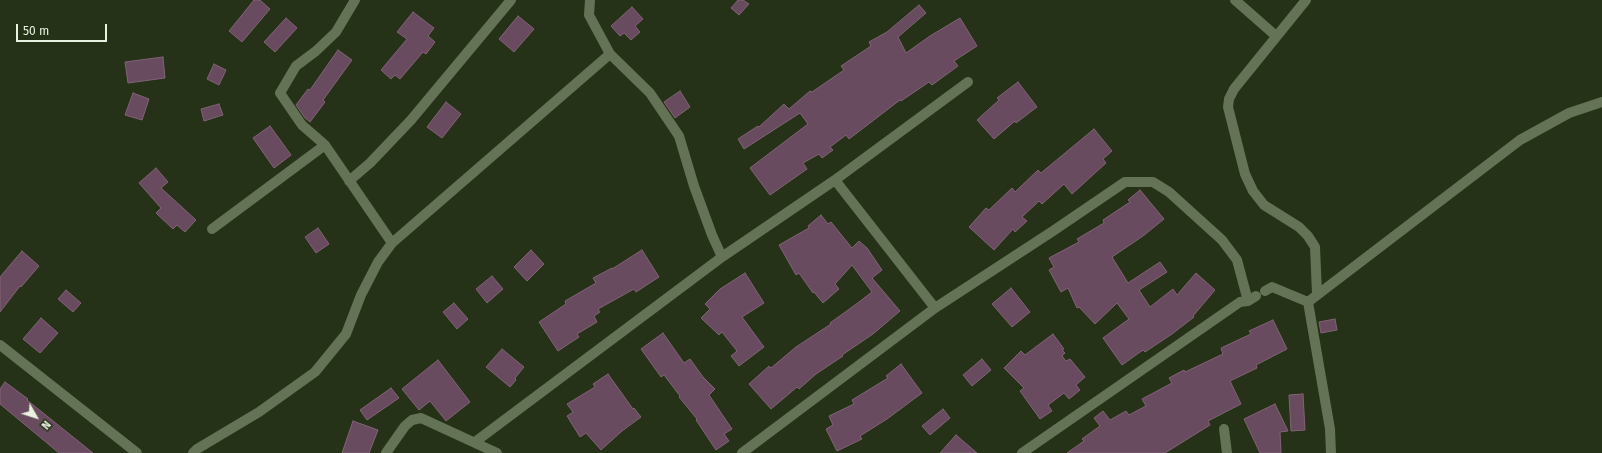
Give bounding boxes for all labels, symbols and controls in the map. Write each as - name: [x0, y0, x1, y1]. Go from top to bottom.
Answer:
- scale bar: [18, 16, 109, 42]
- text: 50 m: [23, 24, 49, 38]
- north arrow: [16, 397, 56, 437]
- text: N: [38, 418, 53, 432]

